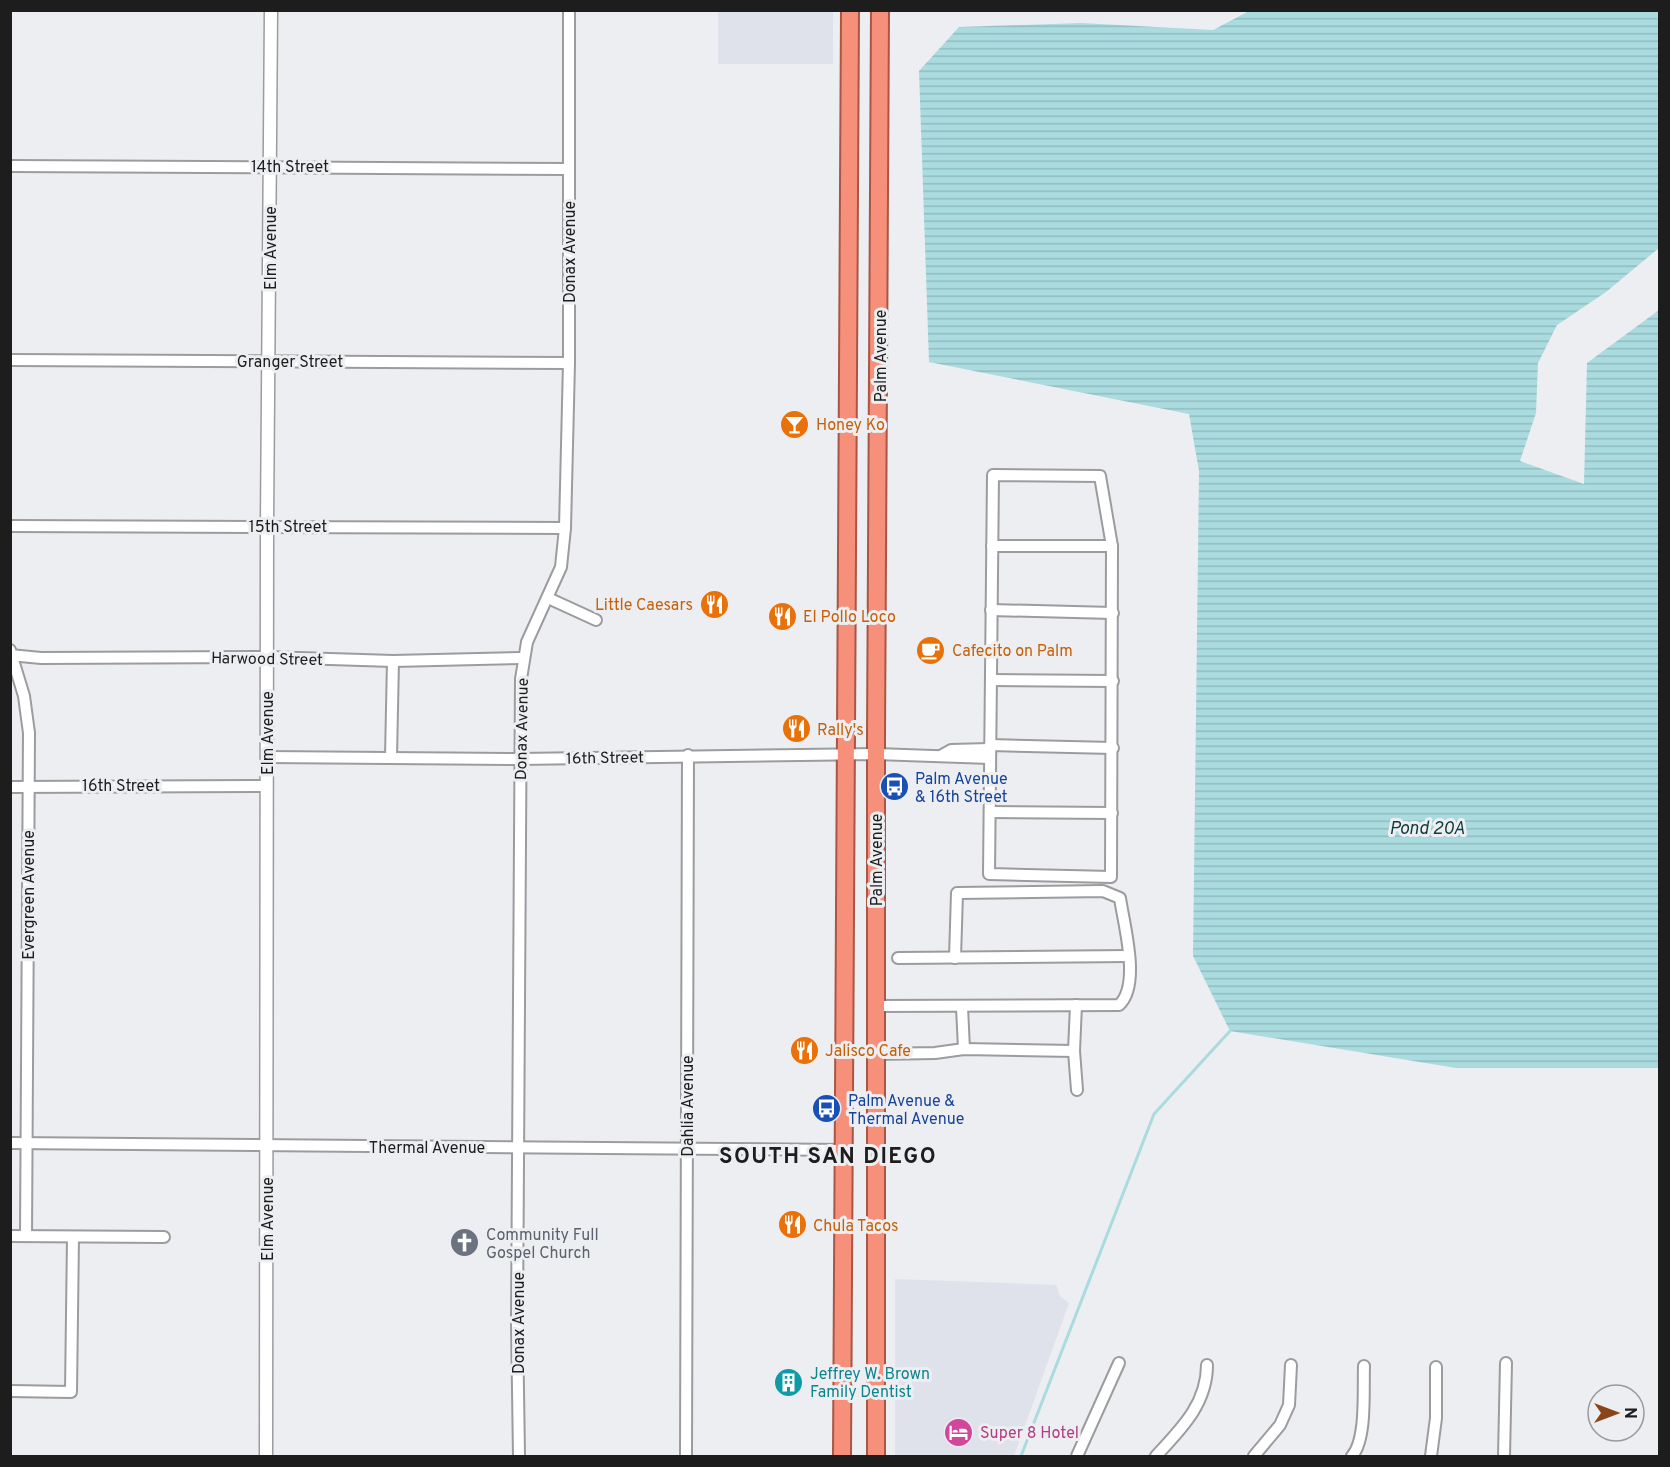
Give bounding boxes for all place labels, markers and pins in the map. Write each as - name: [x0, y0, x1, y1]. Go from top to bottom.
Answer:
- bar icon: Honey Ko: [779, 408, 811, 440]
- place label: Honey Ko: [816, 416, 885, 436]
- restaurant icon: Little Caesars: [698, 588, 730, 620]
- place label: Little Caesars: [595, 596, 693, 616]
- restaurant icon: El Pollo Loco: [766, 600, 798, 632]
- place label: El Pollo Loco: [803, 608, 896, 628]
- cafe icon: Cafecito on Palm: [915, 634, 947, 666]
- place label: Cafecito on Palm: [952, 642, 1073, 662]
- restaurant icon: Rally's: [780, 713, 812, 745]
- place label: Rally's: [817, 721, 864, 741]
- place label: Palm Avenue & 16th Street: [915, 770, 1008, 808]
- bus stop icon: Palm Avenue & 16th Street: [878, 771, 910, 803]
- restaurant icon: Jalisco Cafe: [788, 1034, 820, 1066]
- place label: Jalisco Cafe: [825, 1042, 911, 1062]
- place label: Palm Avenue & Thermal Avenue: [848, 1092, 964, 1130]
- bus stop icon: Palm Avenue & Thermal Avenue: [811, 1093, 843, 1125]
- restaurant icon: Chula Tacos: [776, 1209, 808, 1241]
- place label: Chula Tacos: [813, 1217, 898, 1237]
- place label: Community Full Gospel Church: [486, 1226, 599, 1264]
- church icon: Community Full Gospel Church: [449, 1227, 481, 1259]
- place label: Jeffrey W. Brown Family Dentist: [810, 1365, 930, 1403]
- building icon: Jeffrey W. Brown Family Dentist: [773, 1366, 805, 1398]
- hotel icon: Super 8 Hotel: [943, 1416, 975, 1448]
- place label: Super 8 Hotel: [980, 1424, 1079, 1444]

